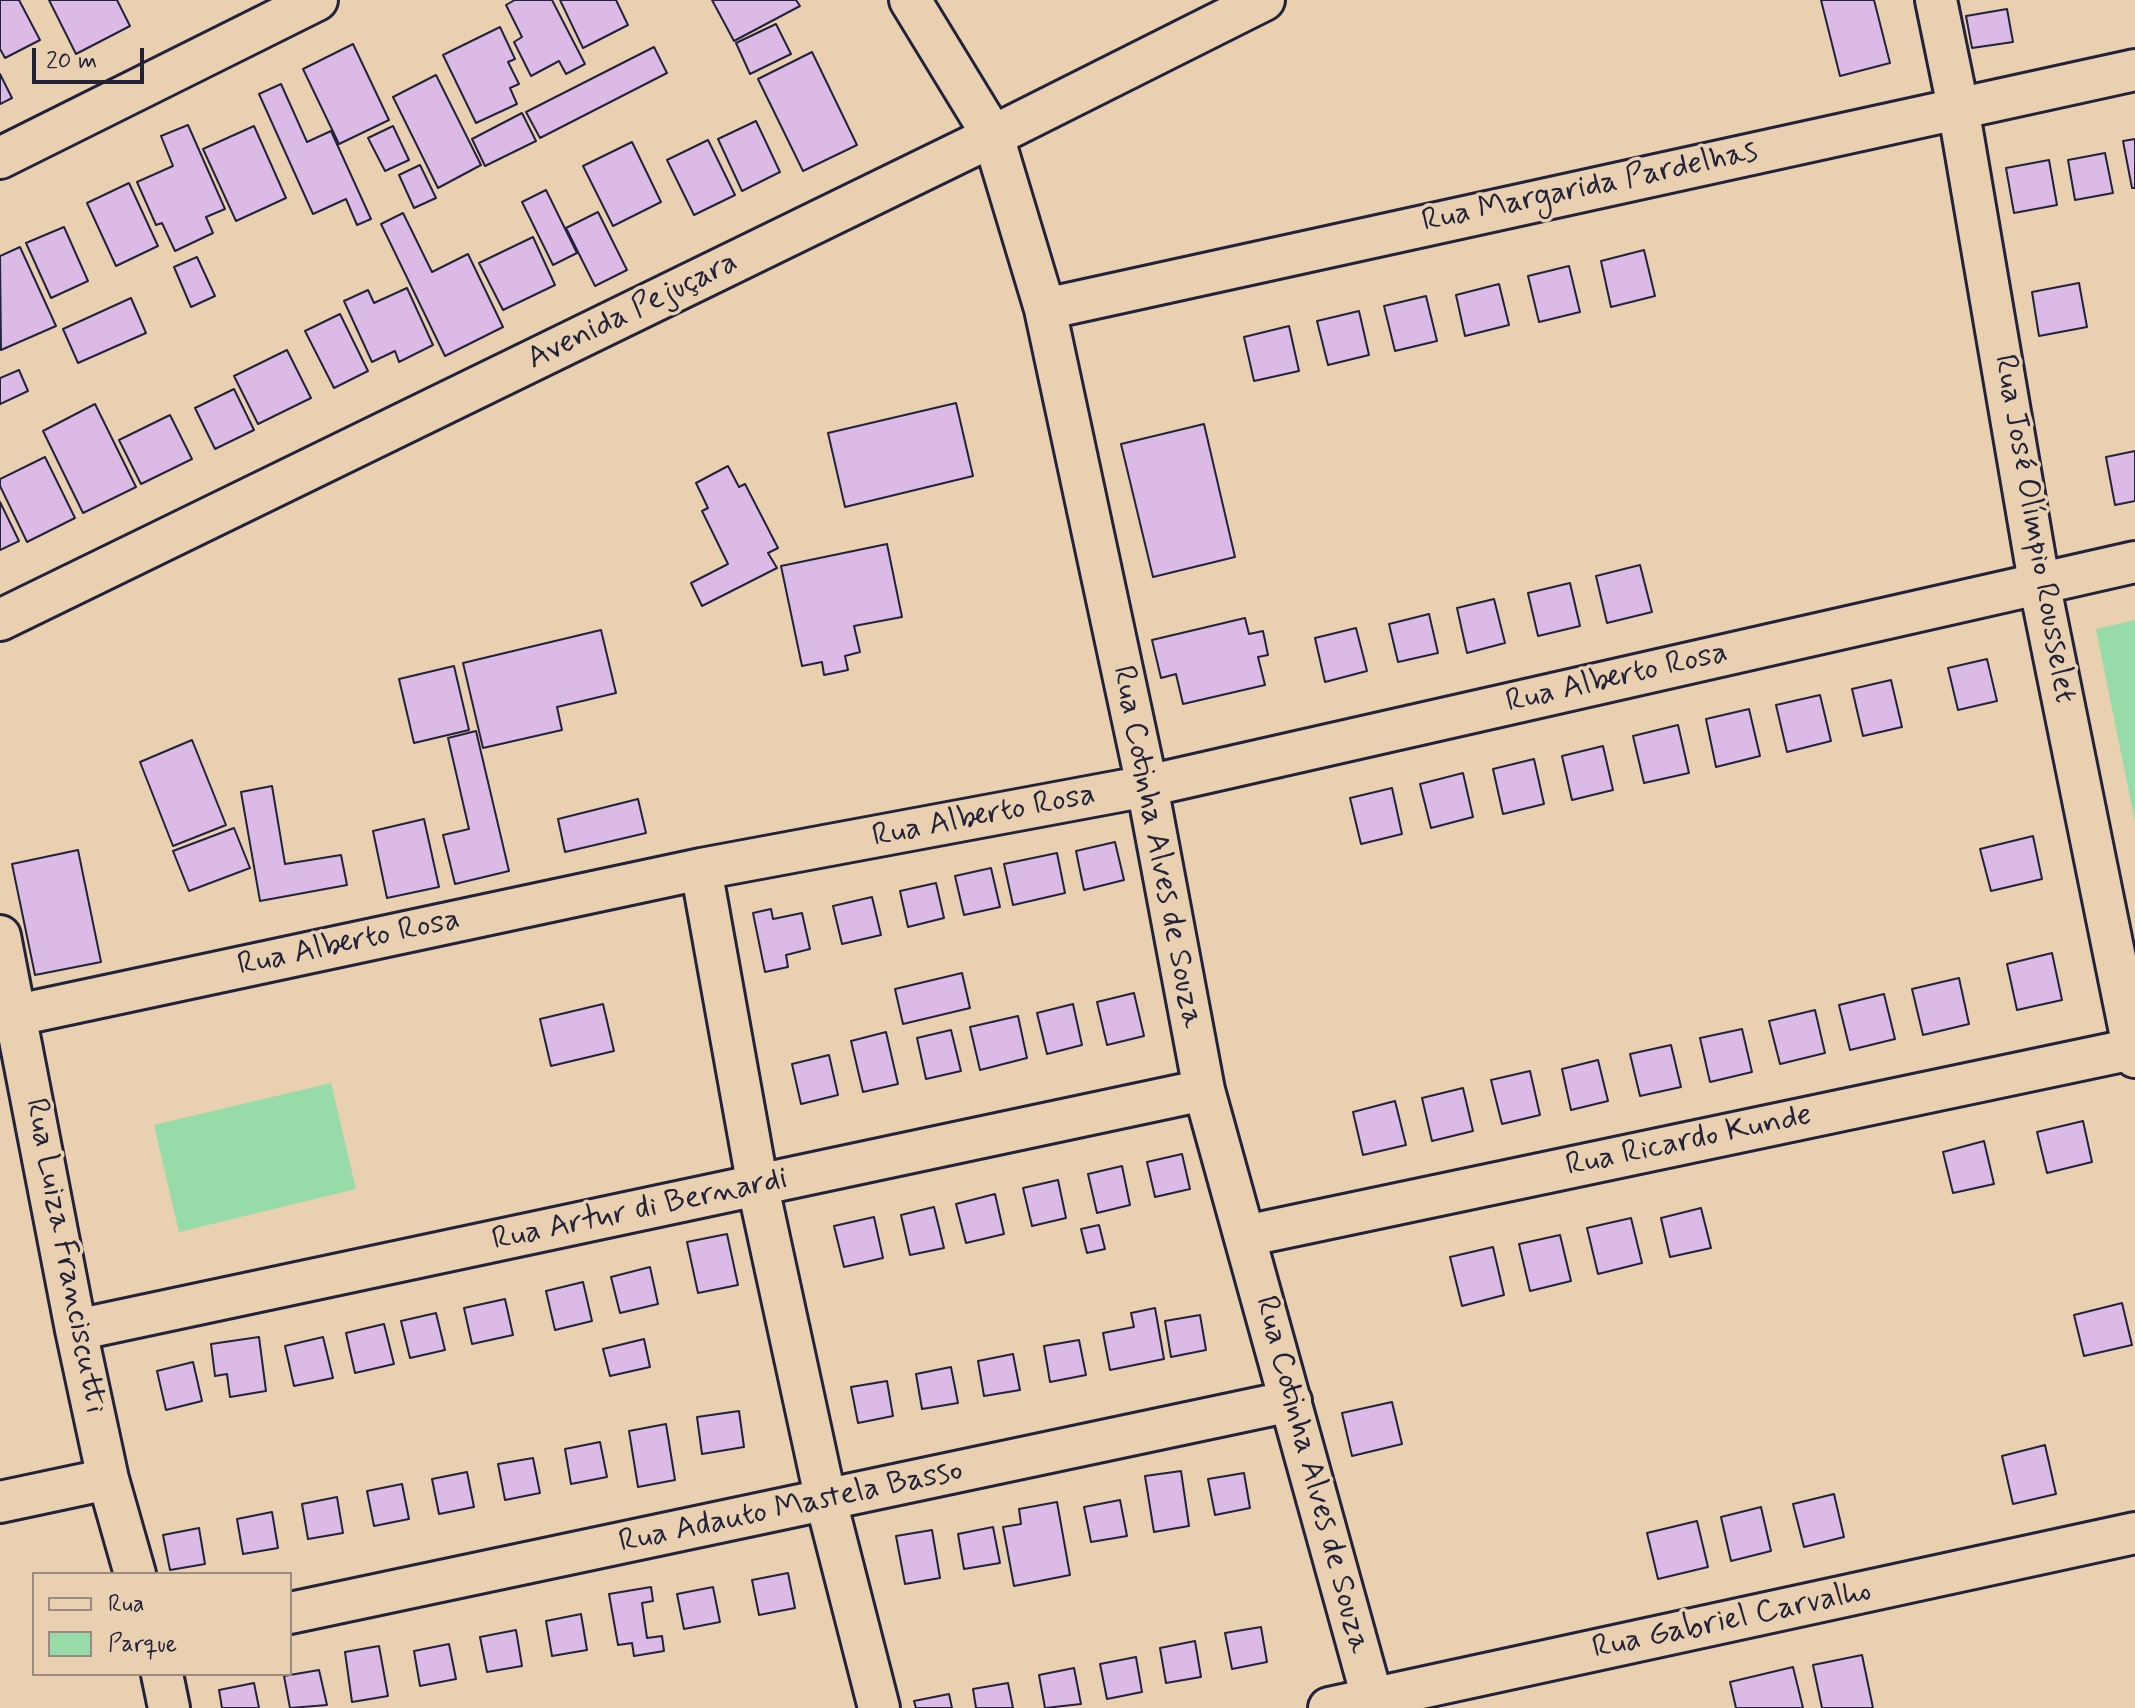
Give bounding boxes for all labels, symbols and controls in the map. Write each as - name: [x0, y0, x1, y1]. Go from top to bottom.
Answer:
- scale bar: [36, 32, 148, 82]
- text: 20 m: [46, 46, 97, 77]
- street label: Rua Margarida Pardelhas: [1419, 134, 1761, 242]
- street label: Avenida Pejuçara: [521, 244, 745, 380]
- street label: Rua José Olímpio Rousselet: [1983, 352, 2083, 706]
- street label: Rua Alberto Rosa: [1502, 635, 1732, 723]
- street label: Rua Cotinha Alves de Souza: [1102, 663, 1210, 1031]
- street label: Rua Alberto Rosa: [869, 777, 1099, 857]
- street label: Rua Alberto Rosa: [234, 902, 464, 986]
- street label: Rua Luiza Franciscutti: [15, 1095, 113, 1417]
- street label: Rua Ricardo Kunde: [1563, 1097, 1815, 1187]
- street label: Rua Artur di Bernardi: [489, 1161, 791, 1261]
- street label: Rua Cotinha Alves de Souza: [1245, 1292, 1377, 1658]
- street label: Rua Adauto Mastela Basso: [616, 1453, 966, 1563]
- legend: [32, 1572, 292, 1676]
- street label: Rua Gabriel Carvalho: [1589, 1573, 1875, 1669]
- text: Rua: [108, 1589, 145, 1620]
- text: Parque: [108, 1629, 177, 1660]

